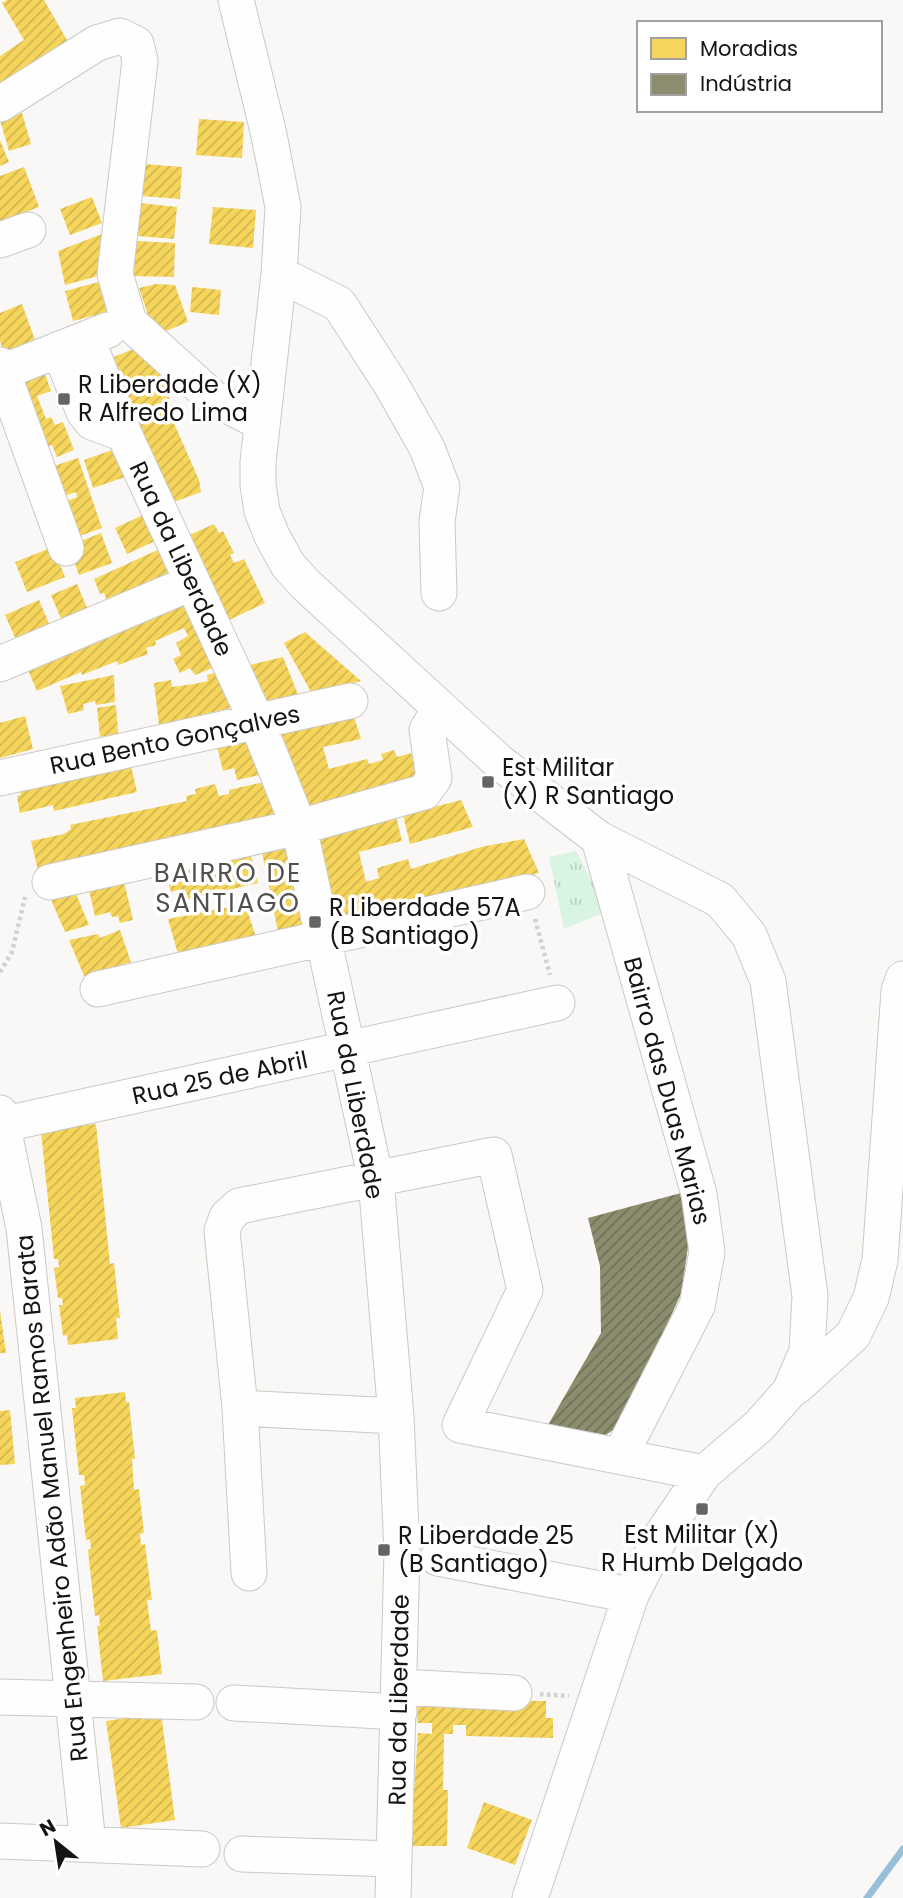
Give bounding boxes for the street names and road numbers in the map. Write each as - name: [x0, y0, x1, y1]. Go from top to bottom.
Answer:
- street label: Rua da Liberdade: [122, 456, 241, 662]
- street label: Rua Bento Gonçalves: [47, 697, 303, 782]
- street label: Bairro das Duas Marias: [616, 953, 719, 1228]
- street label: Rua da Liberdade: [319, 988, 392, 1202]
- street label: Rua 25 de Abril: [129, 1043, 311, 1112]
- street label: Rua Engenheiro Adão Manuel Ramos Barata: [7, 1233, 96, 1763]
- street label: Rua da Liberdade: [380, 1594, 417, 1806]

